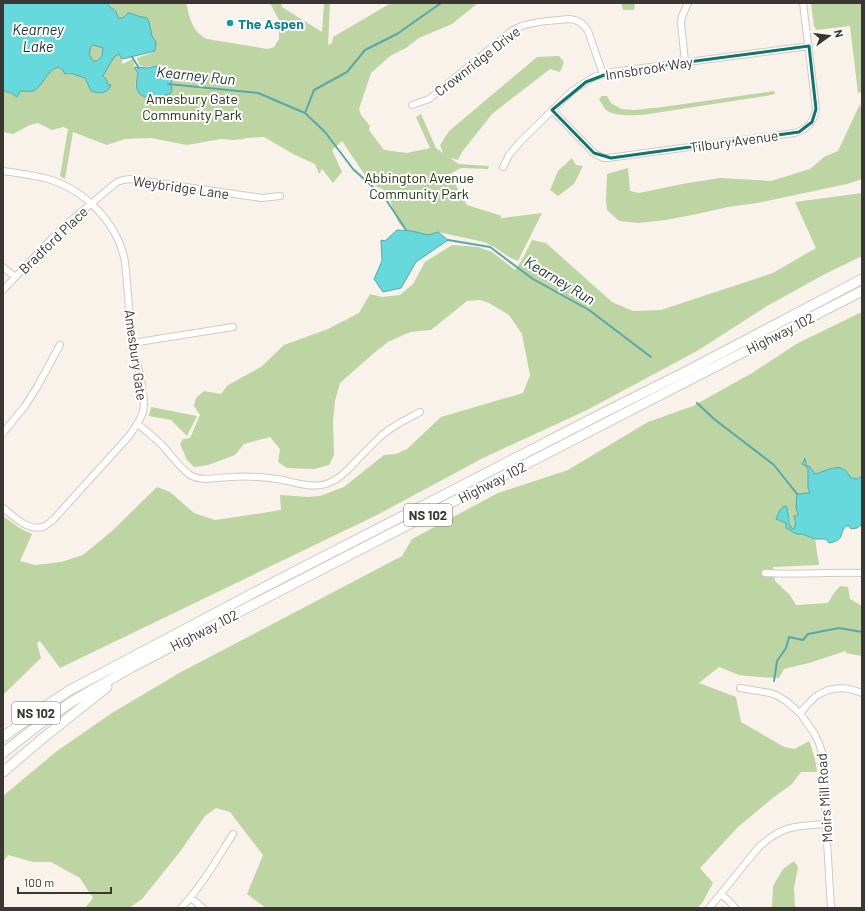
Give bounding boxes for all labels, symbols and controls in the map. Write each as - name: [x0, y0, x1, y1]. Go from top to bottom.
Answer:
- place label: The Aspen: [238, 15, 304, 32]
- north arrow: [809, 16, 849, 56]
- marker: The Aspen: [225, 18, 235, 28]
- water label: Kearney Lake: [12, 20, 65, 55]
- street label: Crownridge Drive: [431, 22, 523, 100]
- text: N: [832, 28, 846, 39]
- street label: Innsbrook Way: [604, 53, 694, 83]
- water label: Kearney Run: [156, 62, 236, 88]
- park label: Amesbury Gate Community Park: [142, 90, 242, 123]
- street label: Tilbury Avenue: [689, 126, 779, 156]
- park label: Abbington Avenue Community Park: [364, 169, 474, 202]
- street label: Weybridge Lane: [132, 172, 230, 202]
- street label: Bradford Place: [15, 203, 91, 277]
- water label: Kearney Run: [521, 252, 599, 308]
- street label: Amesbury Gate: [121, 308, 151, 402]
- street label: Highway 102: [743, 309, 817, 357]
- street label: Highway 102: [455, 458, 529, 506]
- road number: NS 102: [404, 504, 452, 526]
- street label: Highway 102: [167, 606, 241, 654]
- road number: NS 102: [12, 702, 60, 724]
- street label: Moirs Mill Road: [812, 753, 836, 843]
- scale bar: [18, 869, 111, 895]
- text: 100 m: [24, 875, 54, 889]

